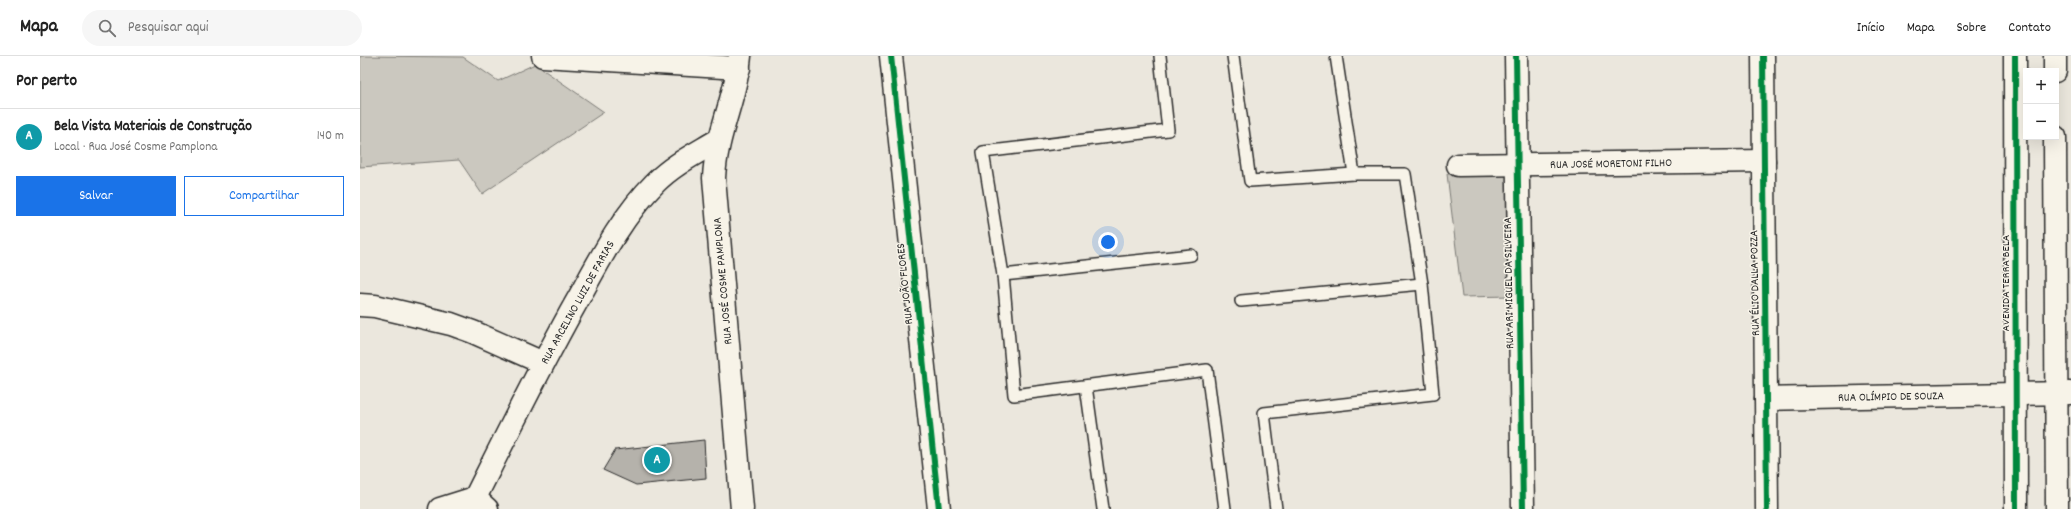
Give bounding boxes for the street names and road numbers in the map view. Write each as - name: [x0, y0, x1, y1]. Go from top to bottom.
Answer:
- street label: RUA JOSÉ MORETONI FILHO: [1550, 155, 1672, 174]
- street label: RUA JOSÉ COSME PAMPLONA: [709, 216, 738, 345]
- street label: RUA ARI MIGUEL DA SILVEIRA: [1500, 216, 1519, 349]
- street label: RUA ÉLIO DALLA POZZA: [1746, 229, 1765, 336]
- street label: AVENIDA TERRA BELA: [1998, 234, 2015, 331]
- street label: RUA ARCELINO LUIZ DE FARIAS: [537, 238, 619, 368]
- street label: RUA JOÃO FLORES: [893, 242, 918, 325]
- street label: RUA OLÍMPIO DE SOUZA: [1838, 388, 1945, 407]

